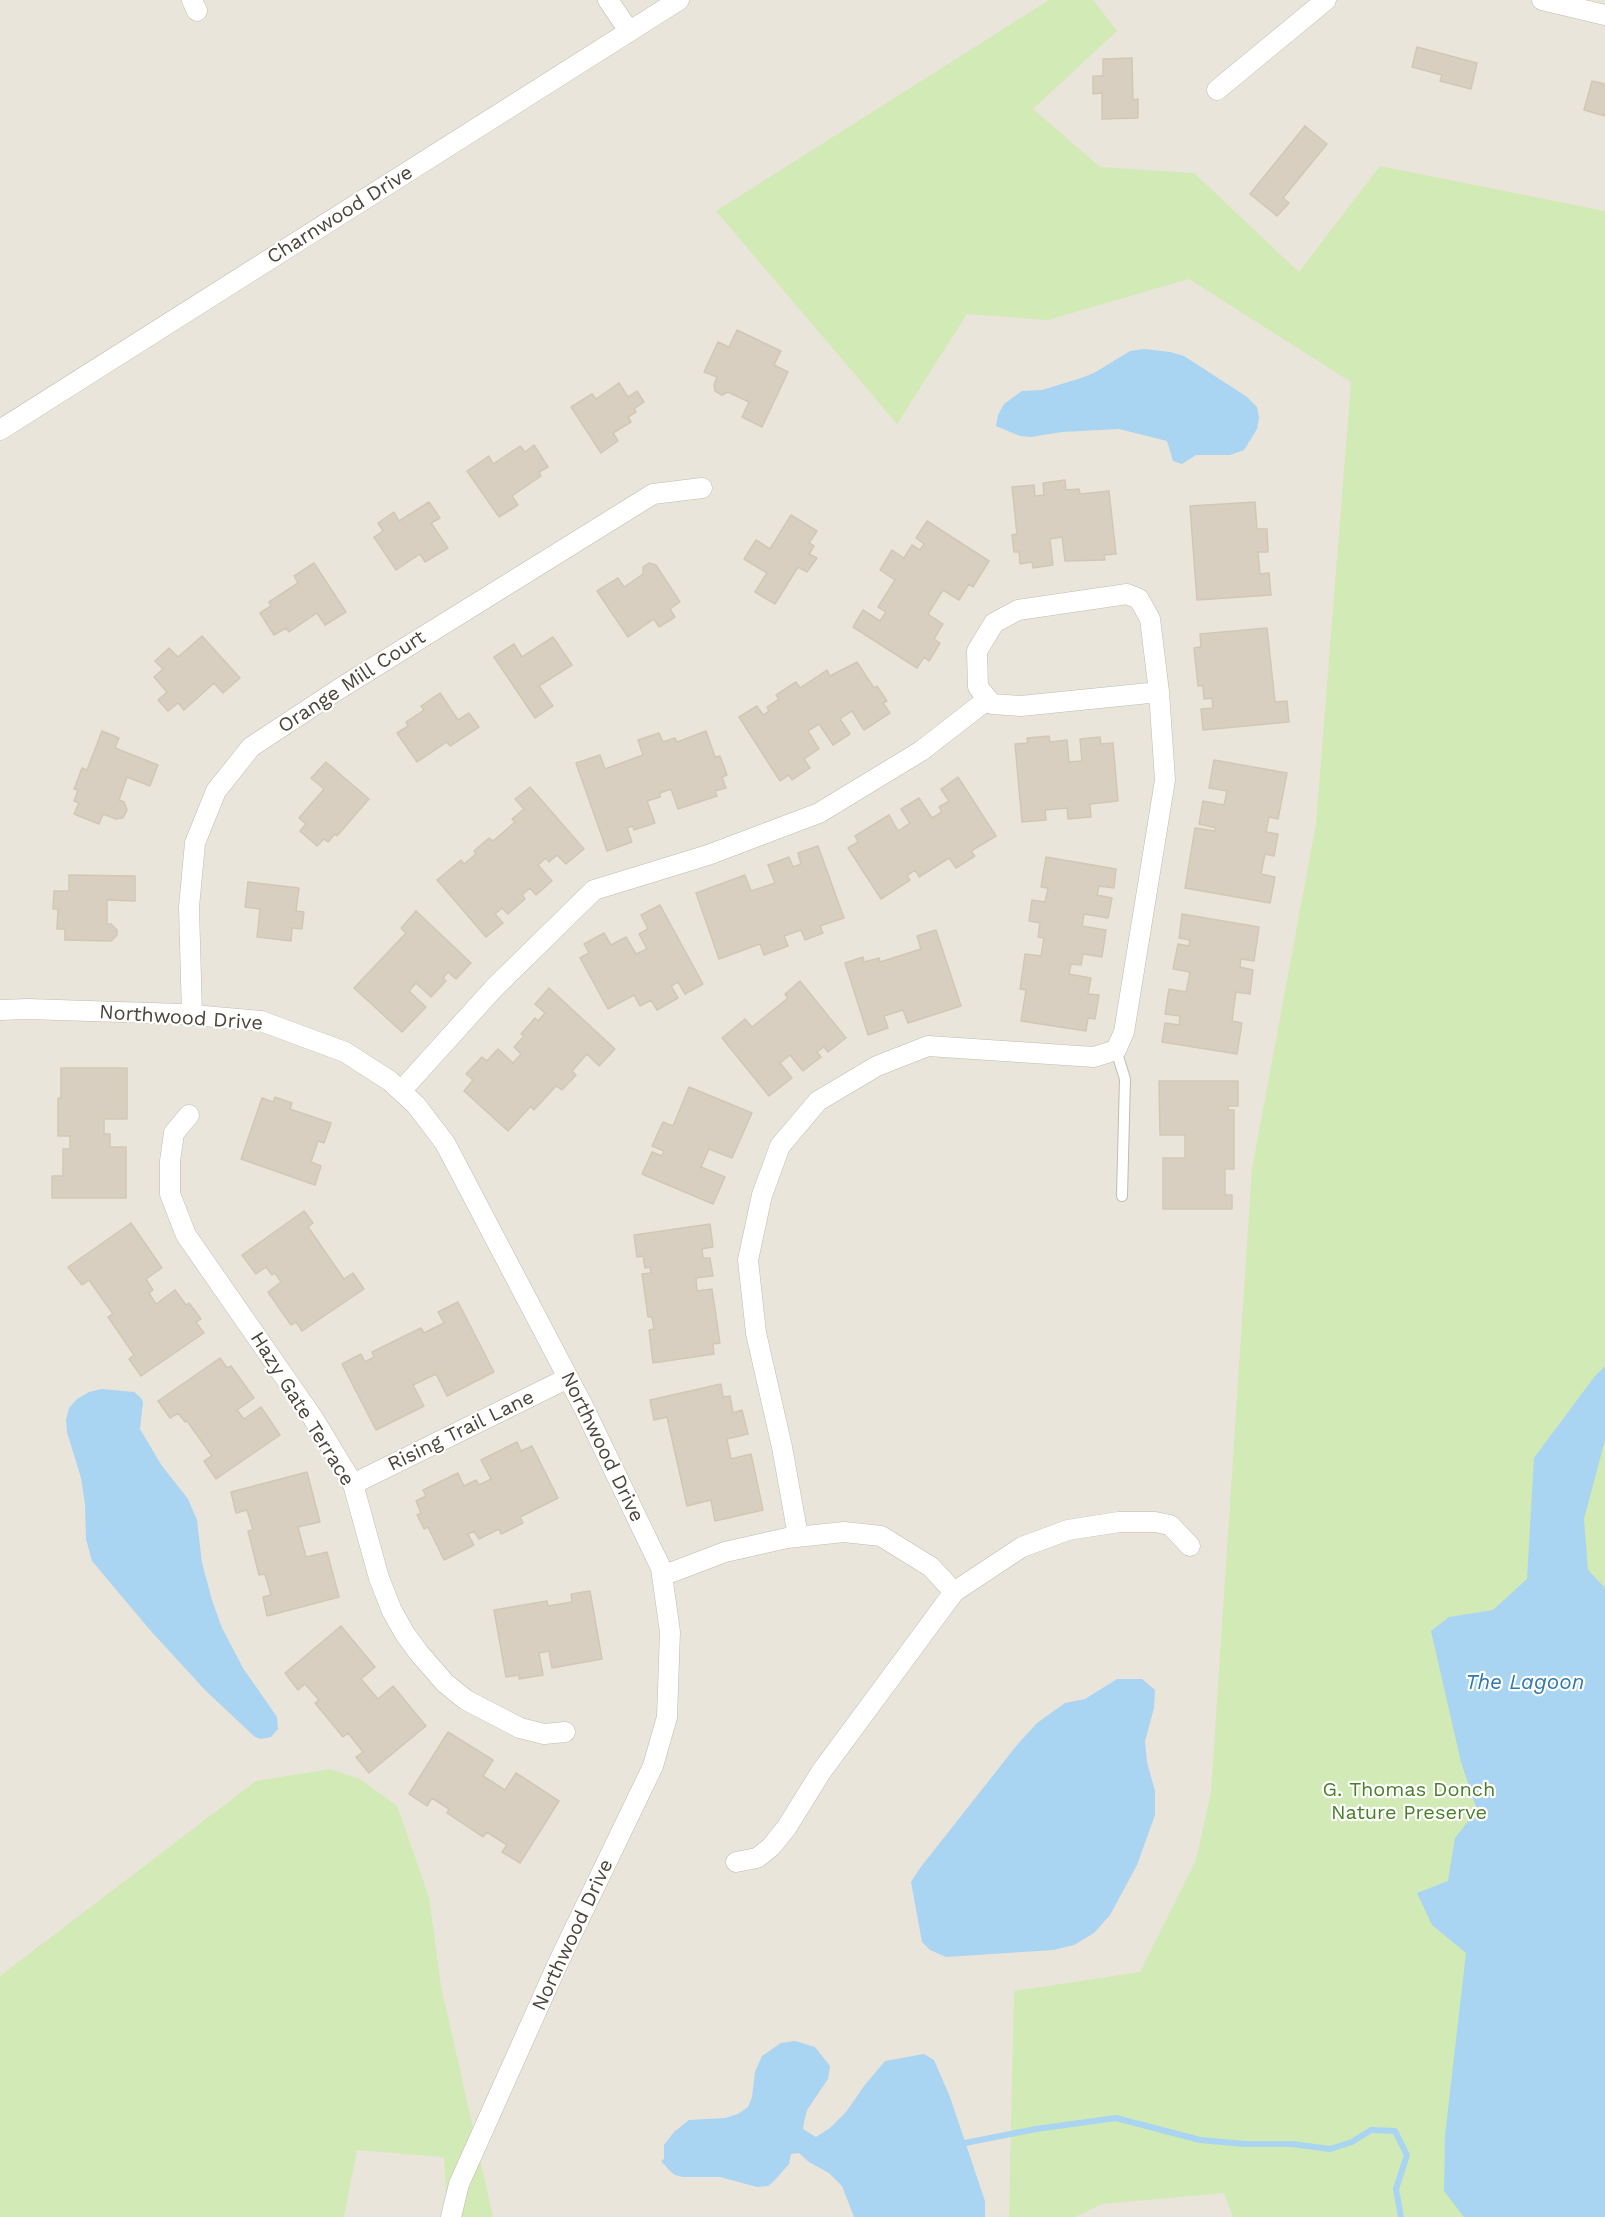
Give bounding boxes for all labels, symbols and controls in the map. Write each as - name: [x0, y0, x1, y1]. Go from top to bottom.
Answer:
- street label: Charnwood Drive: [263, 160, 417, 270]
- street label: Orange Mill Court: [274, 625, 430, 739]
- street label: Northwood Drive: [98, 1000, 264, 1036]
- street label: Hazy Gate Terrace: [245, 1327, 359, 1491]
- street label: Northwood Drive: [555, 1368, 649, 1526]
- street label: Rising Trail Lane: [384, 1385, 538, 1477]
- water label: The Lagoon: [1466, 1670, 1584, 1696]
- park label: G. Thomas Donch Nature Preserve: [1323, 1778, 1495, 1825]
- street label: Northwood Drive: [527, 1856, 619, 2014]

